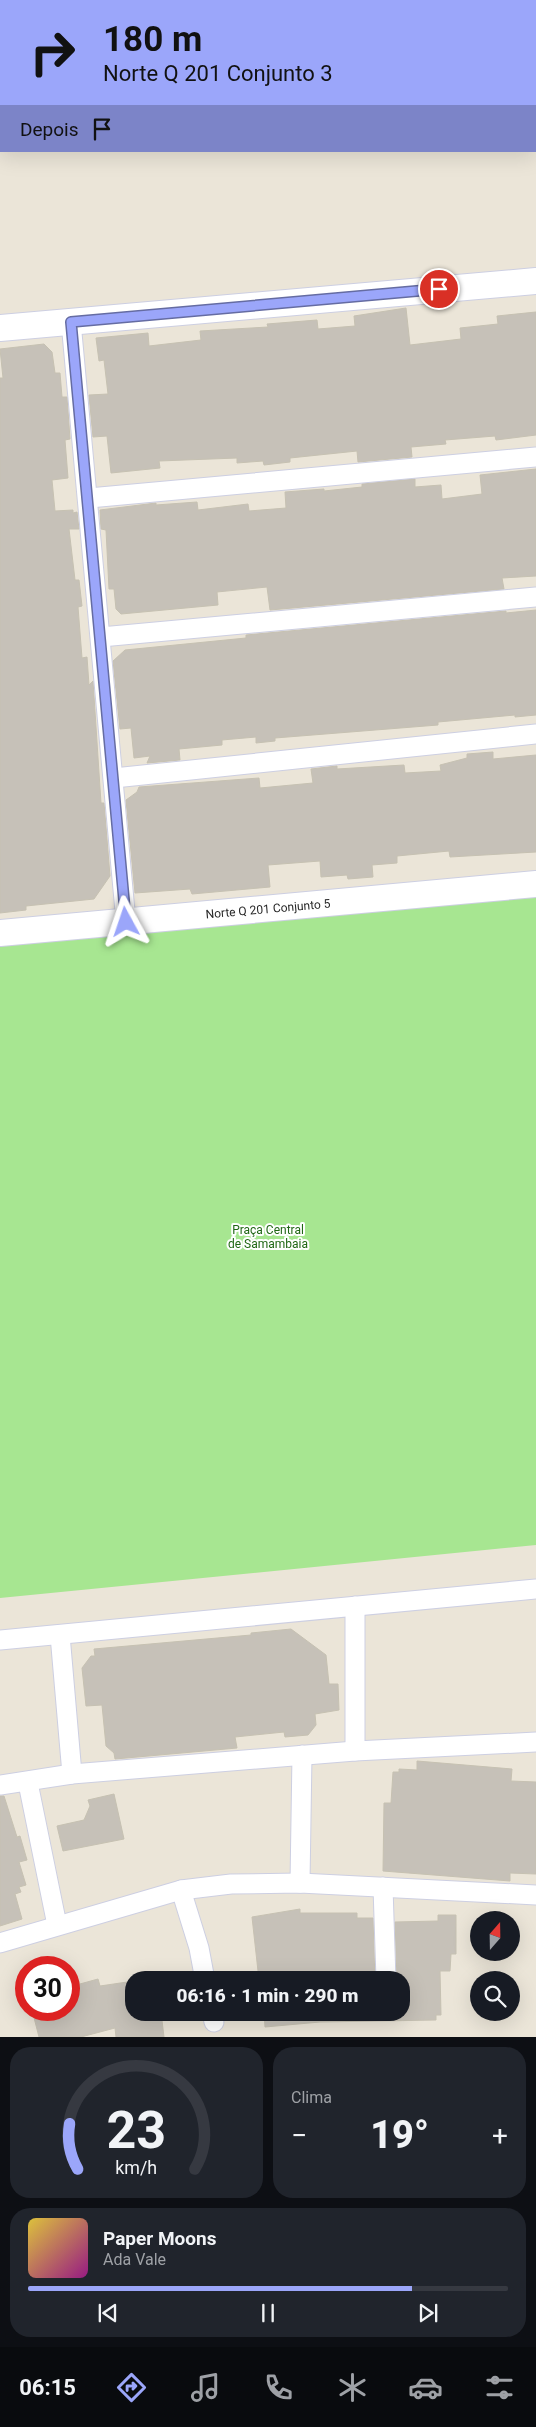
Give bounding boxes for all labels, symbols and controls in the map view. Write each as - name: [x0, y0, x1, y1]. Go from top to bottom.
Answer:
- text: 180 m: [103, 19, 202, 60]
- icon: right: [20, 20, 85, 85]
- text: Norte Q 201 Conjunto 3: [103, 61, 333, 86]
- icon: arrive: [88, 115, 116, 143]
- text: Depois: [20, 118, 78, 141]
- pin: [418, 268, 460, 310]
- icon: arrive: [425, 275, 453, 303]
- position arrow: [99, 895, 151, 947]
- street label: Norte Q 201 Conjunto 5: [205, 897, 331, 921]
- park label: Praça Central de Samambaia: [228, 1223, 308, 1251]
- north arrow: [470, 1911, 520, 1961]
- map controls: [470, 1911, 520, 2021]
- speed limit sign: 30: [15, 1956, 80, 2021]
- button: search: [470, 1971, 520, 2021]
- text: 06:16 · 1 min · 290 m: [176, 1984, 359, 2007]
- text: Clima: [291, 2088, 332, 2107]
- text: 23: [107, 2100, 166, 2161]
- text: 19°: [370, 2113, 429, 2157]
- text: −: [291, 2119, 307, 2152]
- text: +: [492, 2119, 508, 2152]
- text: km/h: [116, 2157, 157, 2178]
- text: Paper Moons: [103, 2227, 216, 2250]
- text: Ada Vale: [103, 2250, 166, 2269]
- icon: previous: [94, 2299, 122, 2327]
- icon: pause: [254, 2299, 282, 2327]
- icon: next: [414, 2299, 442, 2327]
- icon: directions: [114, 2370, 149, 2405]
- icon: music: [188, 2370, 223, 2405]
- icon: phone: [261, 2370, 296, 2405]
- icon: climate: [335, 2370, 370, 2405]
- icon: car: [408, 2370, 443, 2405]
- icon: filters: [482, 2370, 517, 2405]
- text: 06:15: [19, 2375, 76, 2400]

